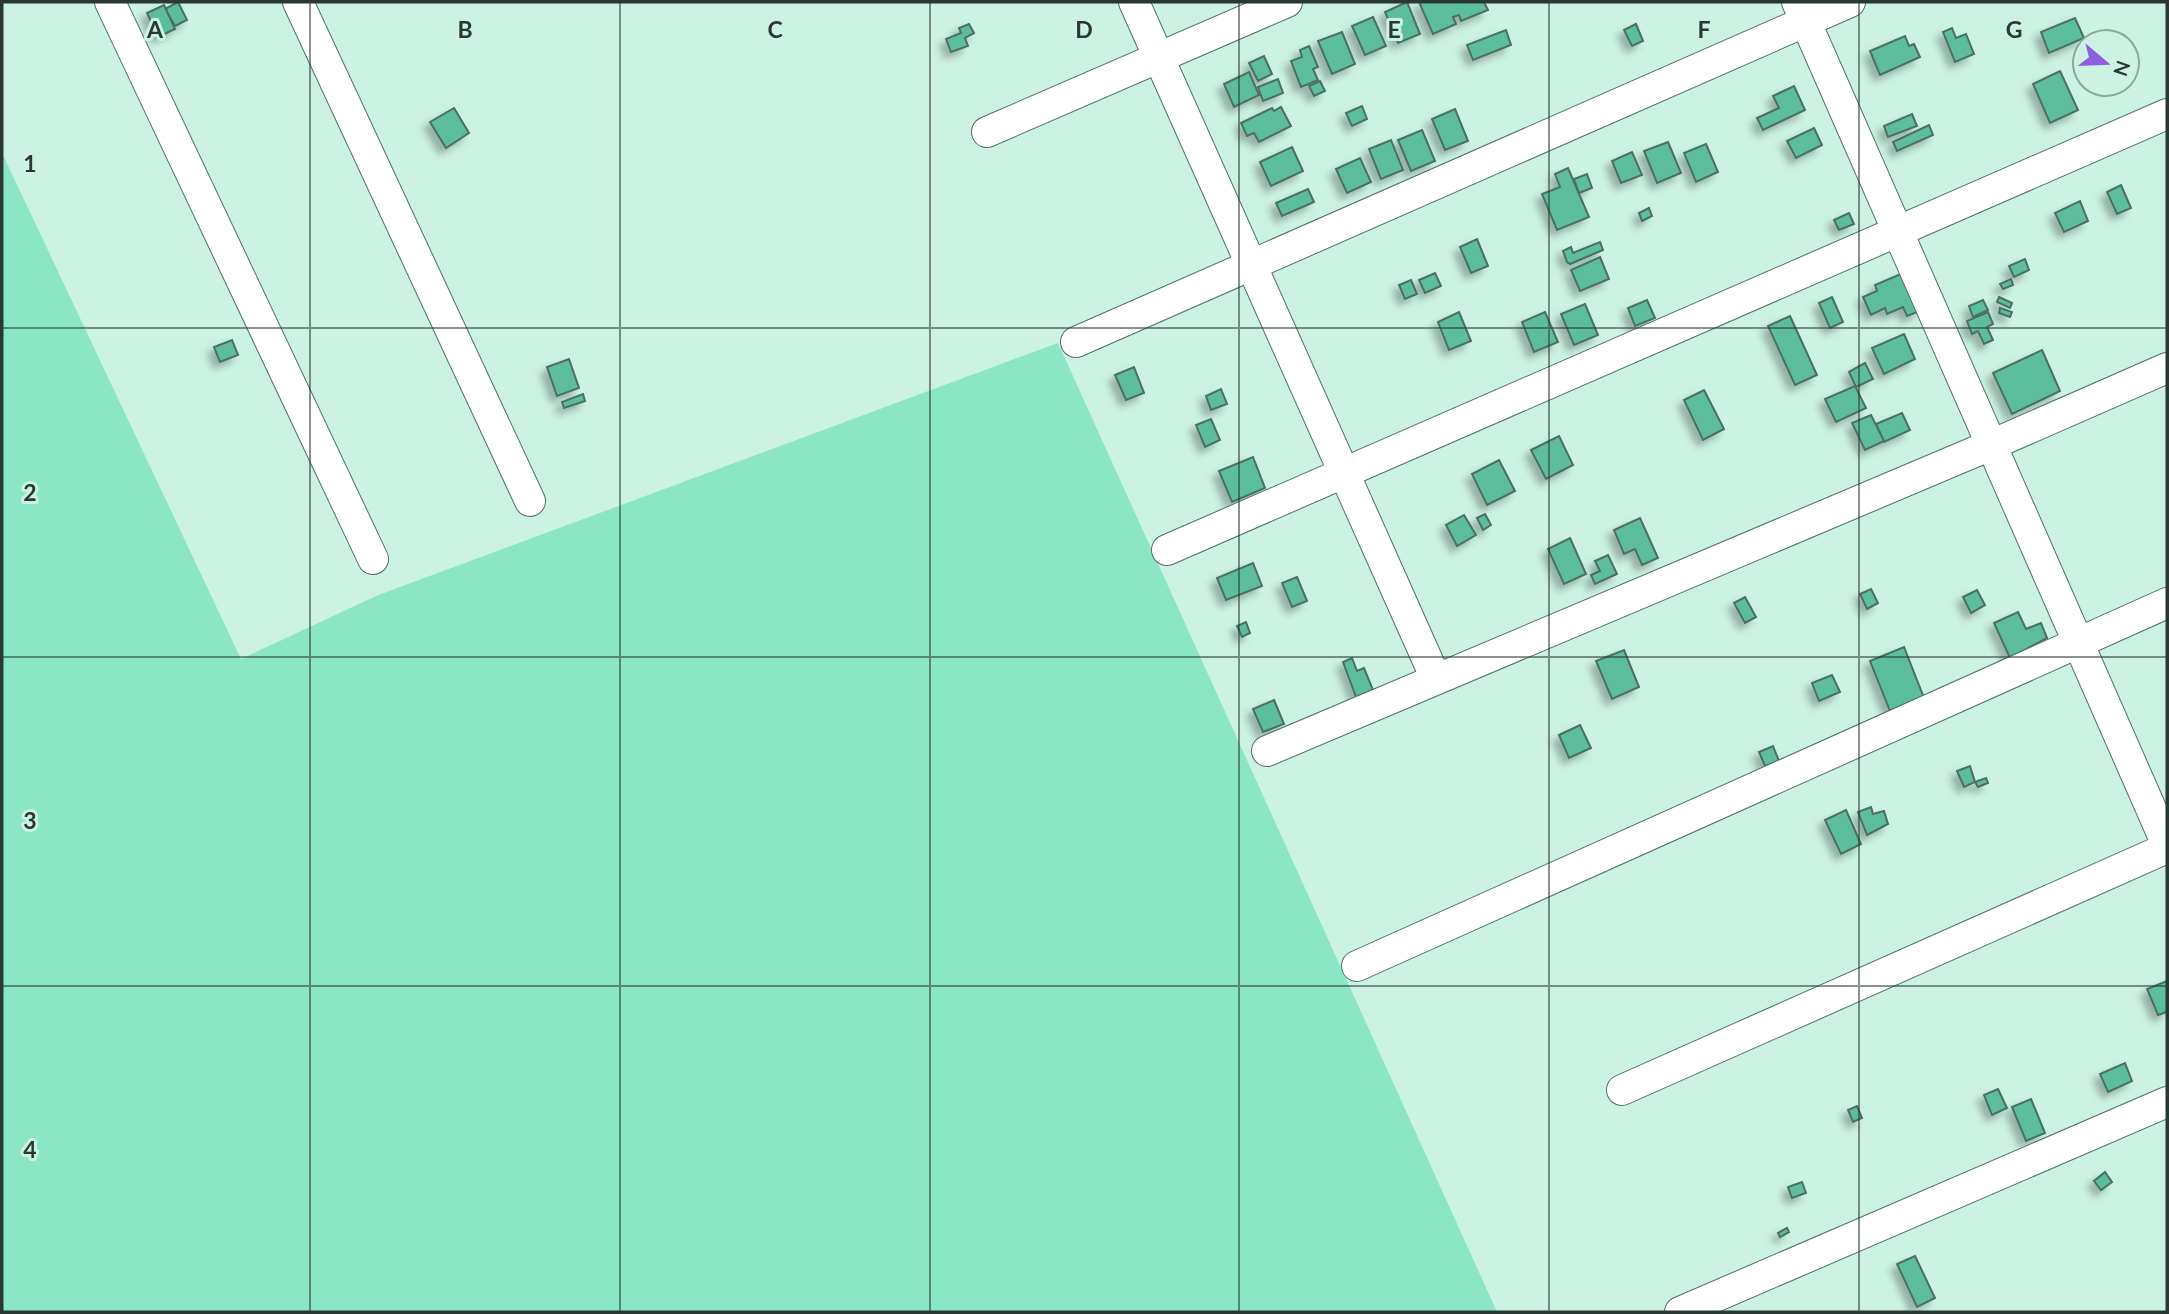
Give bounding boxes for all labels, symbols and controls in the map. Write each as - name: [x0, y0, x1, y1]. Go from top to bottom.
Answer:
- text: A: [146, 15, 164, 43]
- text: B: [457, 15, 473, 43]
- text: C: [767, 15, 783, 43]
- text: D: [1075, 15, 1093, 43]
- text: E: [1387, 15, 1401, 43]
- text: F: [1697, 15, 1711, 43]
- text: G: [2006, 15, 2022, 43]
- north arrow: [2071, 28, 2141, 98]
- text: N: [2109, 58, 2136, 79]
- text: 1: [23, 149, 37, 177]
- text: 2: [23, 478, 37, 506]
- text: 3: [23, 806, 37, 834]
- text: 4: [23, 1135, 37, 1163]

